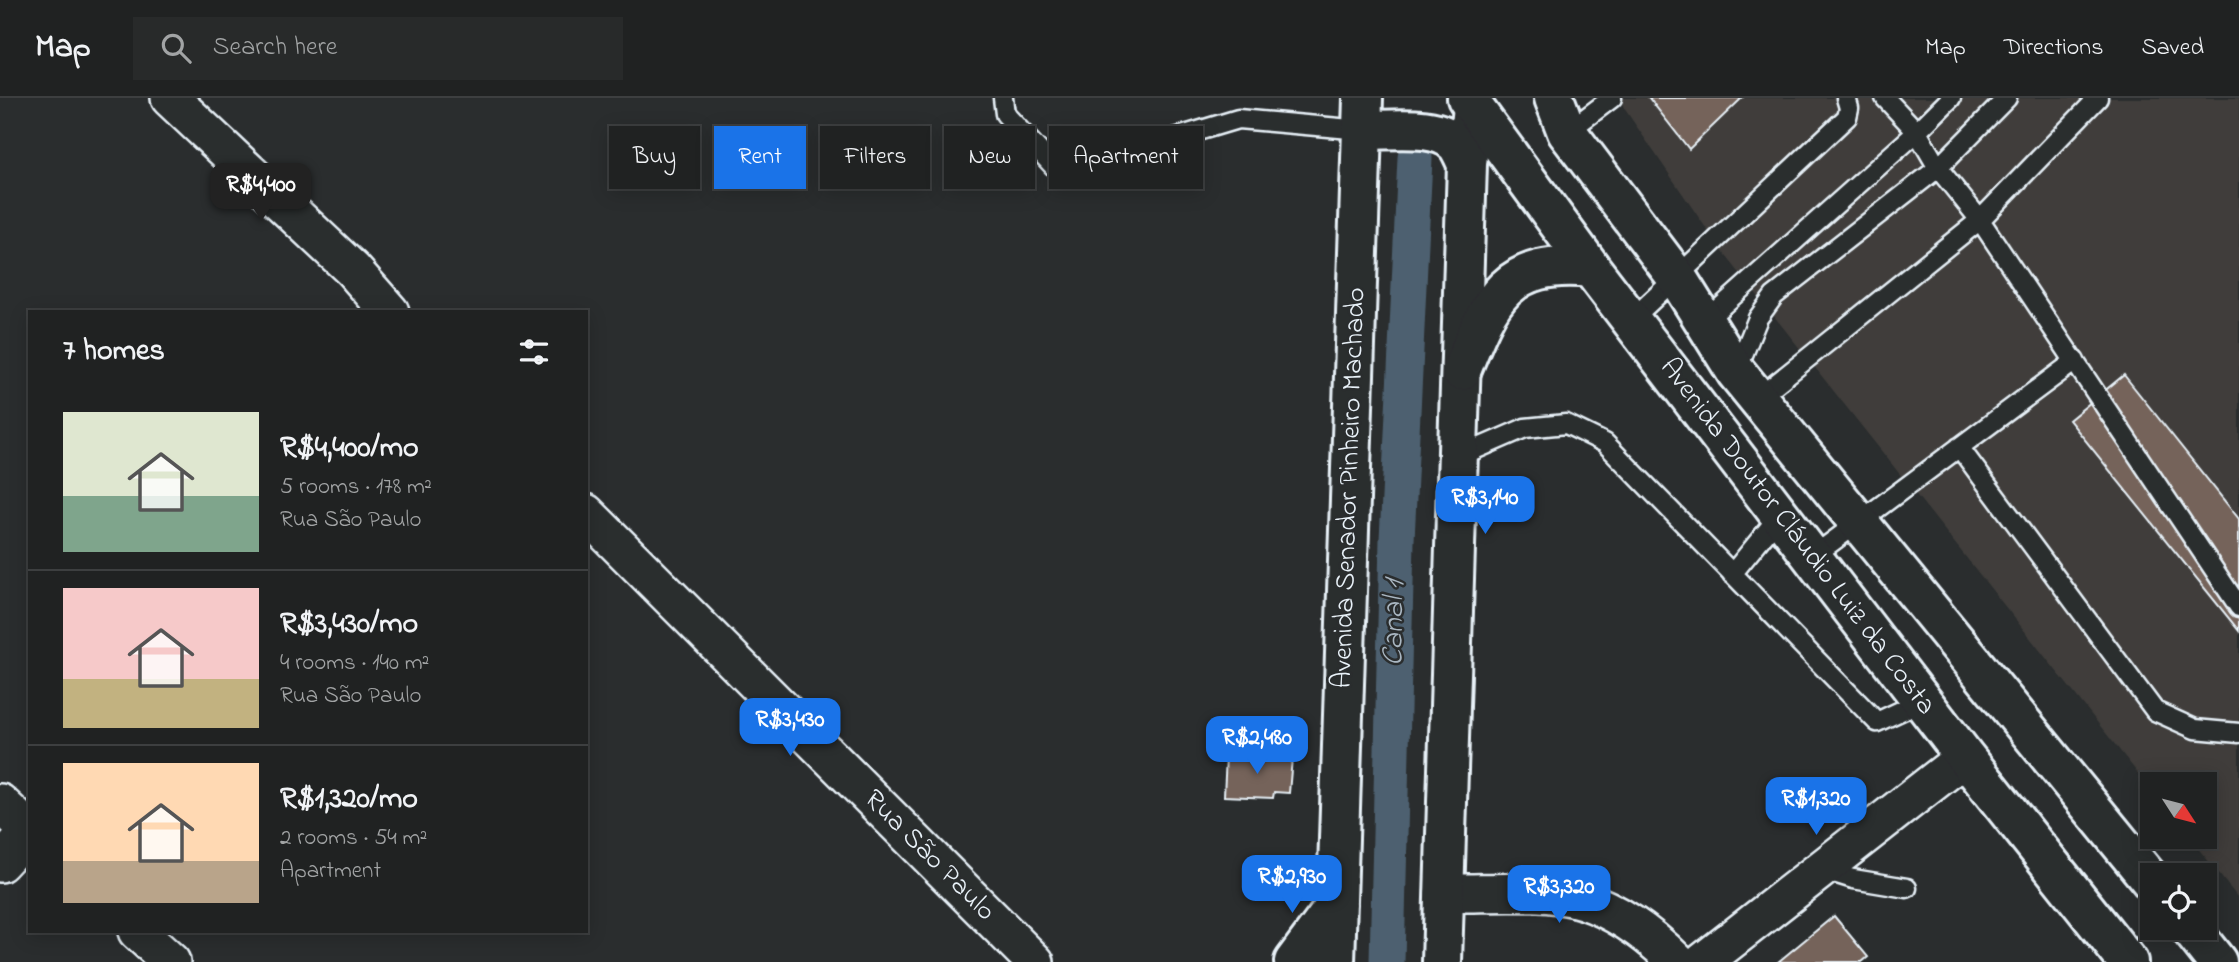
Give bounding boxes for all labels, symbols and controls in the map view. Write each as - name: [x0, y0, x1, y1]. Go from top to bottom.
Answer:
- search box: [133, 17, 623, 80]
- text: Map: [35, 24, 91, 72]
- icon: search: [157, 29, 195, 67]
- text: Search here: [213, 29, 337, 67]
- text: Map: [1925, 31, 1966, 66]
- text: Directions: [2004, 31, 2103, 66]
- text: Saved: [2141, 31, 2204, 66]
- chip: Buy: [609, 126, 700, 189]
- chip: Rent: [714, 126, 806, 189]
- chip: Filters: [820, 126, 930, 189]
- chip: New: [944, 126, 1035, 189]
- chip: Apartment: [1049, 126, 1203, 189]
- pin: R$4,400: [196, 164, 326, 223]
- text: R$4,400: [226, 169, 296, 202]
- street label: Avenida Senador Pinheiro Machado: [1323, 287, 1377, 689]
- text: 7 homes: [63, 330, 165, 374]
- icon: filters: [515, 333, 553, 371]
- street label: Avenida Doutor Cláudio Luiz da Costa: [1649, 350, 1945, 724]
- text: R$4,400/mo: [280, 427, 419, 471]
- icon: home: [119, 440, 203, 524]
- text: 5 rooms · 178 m²: [280, 471, 432, 504]
- pin: R$3,140: [1420, 476, 1550, 536]
- text: R$3,140: [1452, 482, 1518, 515]
- text: Rua São Paulo: [280, 504, 421, 537]
- water label: Canal 1: [1372, 575, 1418, 666]
- text: R$3,430/mo: [280, 603, 418, 647]
- icon: home: [119, 616, 203, 700]
- text: 4 rooms · 140 m²: [280, 647, 429, 680]
- text: Rua São Paulo: [280, 680, 421, 713]
- pin: R$3,430: [725, 698, 855, 758]
- text: R$3,430: [755, 704, 825, 737]
- pin: R$2,480: [1192, 716, 1322, 776]
- text: R$2,480: [1222, 722, 1292, 755]
- north arrow: [2140, 772, 2217, 849]
- map controls: [2140, 772, 2217, 940]
- text: R$1,320/mo: [280, 778, 418, 822]
- pin: R$1,320: [1751, 778, 1881, 837]
- street label: Rua São Paulo: [854, 781, 1004, 931]
- text: R$1,320: [1782, 783, 1850, 816]
- icon: home: [119, 791, 203, 875]
- text: 2 rooms · 54 m²: [280, 822, 427, 855]
- text: Apartment: [280, 855, 381, 888]
- pin: R$2,930: [1227, 856, 1357, 915]
- text: R$2,930: [1258, 861, 1326, 894]
- button: locate: [2140, 863, 2217, 940]
- pin: R$3,320: [1494, 866, 1624, 925]
- text: R$3,320: [1524, 871, 1594, 904]

